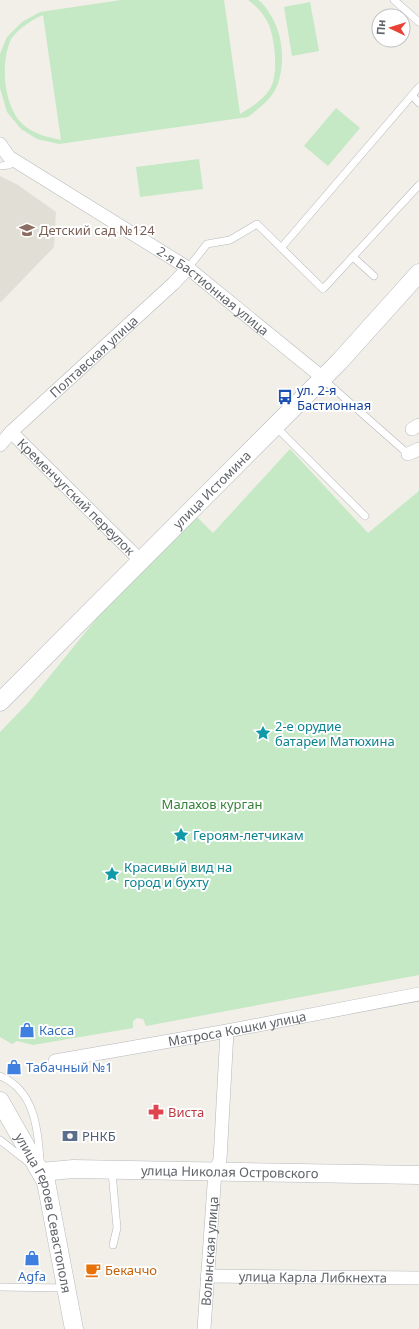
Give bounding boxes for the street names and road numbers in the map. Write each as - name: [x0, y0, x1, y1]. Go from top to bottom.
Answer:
- street label: 2-я Бастионная улица: [154, 242, 273, 339]
- street label: Полтавская улица: [46, 311, 142, 401]
- street label: Кременчугский переулок: [14, 434, 139, 559]
- street label: улица Истомина: [169, 447, 255, 533]
- street label: Матроса Кошки улица: [167, 1007, 308, 1050]
- street label: улица Героев Севастополя: [11, 1130, 76, 1295]
- street label: улица Николая Островского: [141, 1161, 319, 1182]
- street label: Волынская улица: [197, 1196, 222, 1307]
- street label: улица Карла Либкнехта: [239, 1267, 387, 1287]

